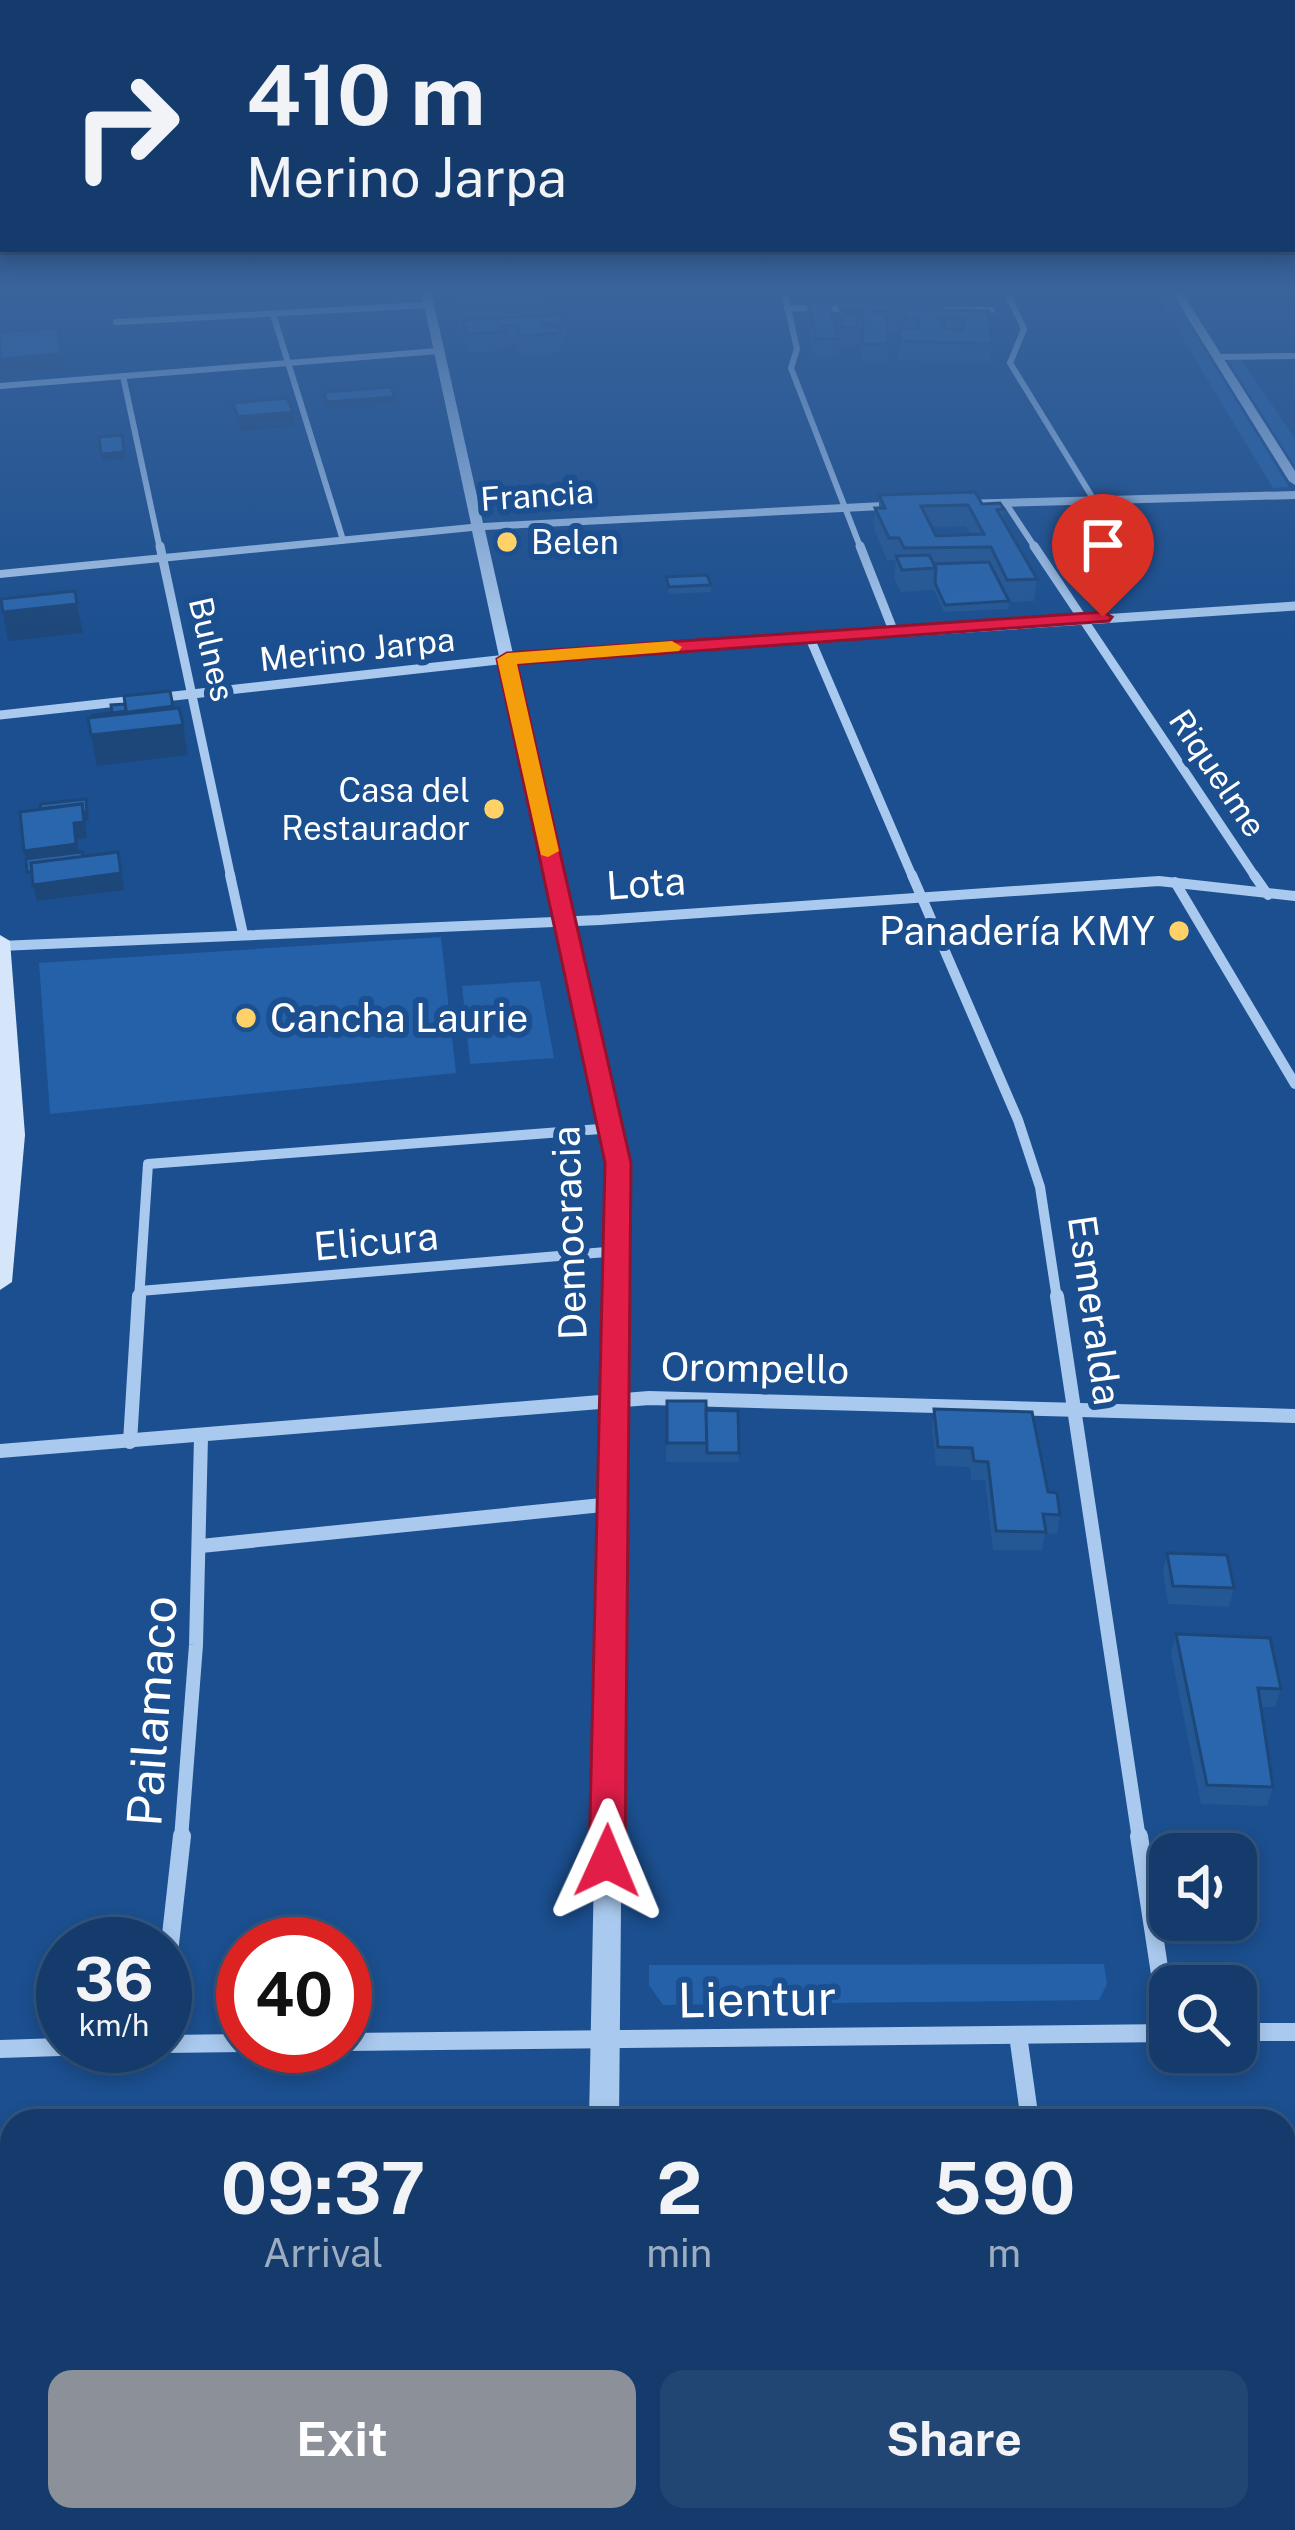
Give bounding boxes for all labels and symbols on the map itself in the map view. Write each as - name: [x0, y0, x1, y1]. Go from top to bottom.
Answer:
- street label: Francia: [479, 472, 595, 518]
- pin: [1052, 494, 1154, 617]
- place label: Belen: [531, 523, 619, 561]
- marker: Belen: [494, 529, 520, 555]
- street label: Bulnes: [182, 593, 242, 705]
- street label: Merino Jarpa: [257, 620, 457, 678]
- street label: Riquelme: [1162, 702, 1274, 844]
- place label: Casa del Restaurador: [281, 771, 470, 847]
- marker: Casa del Restaurador: [481, 796, 507, 822]
- street label: Lota: [605, 857, 687, 909]
- place label: Panadería KMY: [879, 908, 1155, 954]
- marker: Panadería KMY: [1166, 918, 1192, 944]
- place label: Cancha Laurie: [270, 995, 528, 1041]
- marker: Cancha Laurie: [233, 1005, 259, 1031]
- street label: Democracia: [542, 1125, 596, 1341]
- street label: Esmeralda: [1059, 1212, 1131, 1408]
- street label: Elicura: [312, 1213, 440, 1269]
- street label: Orompello: [660, 1343, 850, 1393]
- street label: Pailamaco: [115, 1594, 188, 1828]
- position arrow: [544, 1798, 670, 1924]
- speed limit sign: 40: [216, 1917, 372, 2073]
- street label: Lientur: [677, 1969, 837, 2028]

